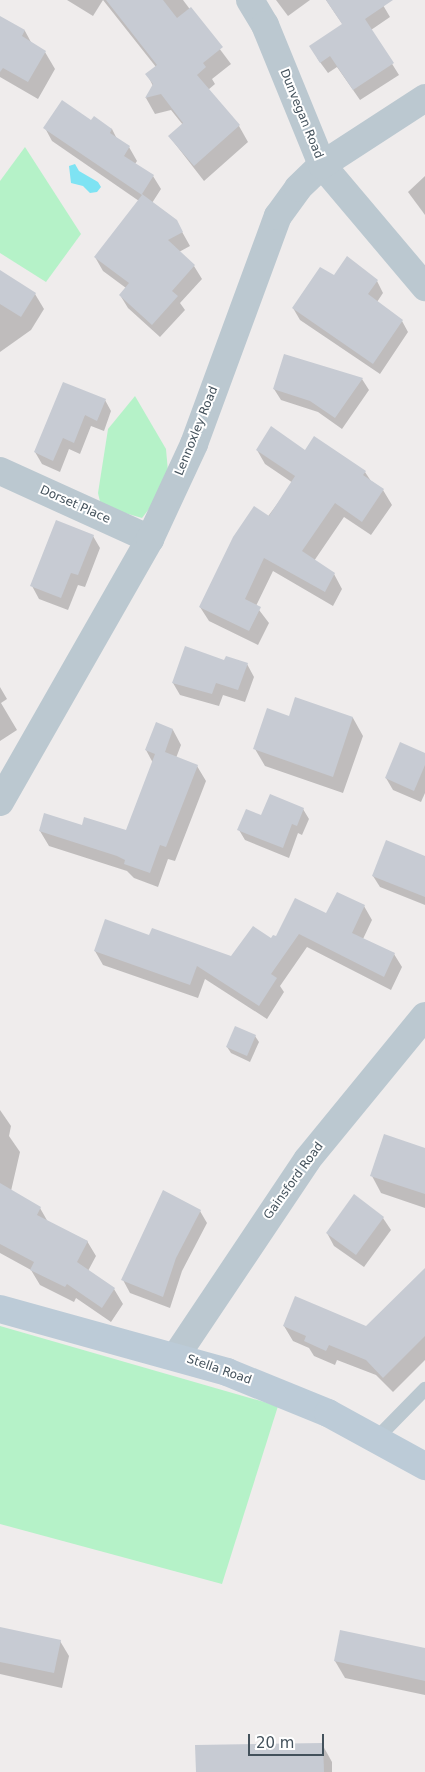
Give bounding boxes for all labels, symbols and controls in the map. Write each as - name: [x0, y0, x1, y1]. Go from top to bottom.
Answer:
- street label: Dunvegan Road: [276, 67, 326, 161]
- street label: Lennoxley Road: [173, 384, 221, 478]
- street label: Dorset Place: [38, 483, 112, 527]
- street label: Gainsford Road: [261, 1140, 327, 1222]
- street label: Stella Road: [185, 1352, 253, 1388]
- scale bar: [250, 1724, 326, 1756]
- text: 20 m: [256, 1734, 294, 1752]

